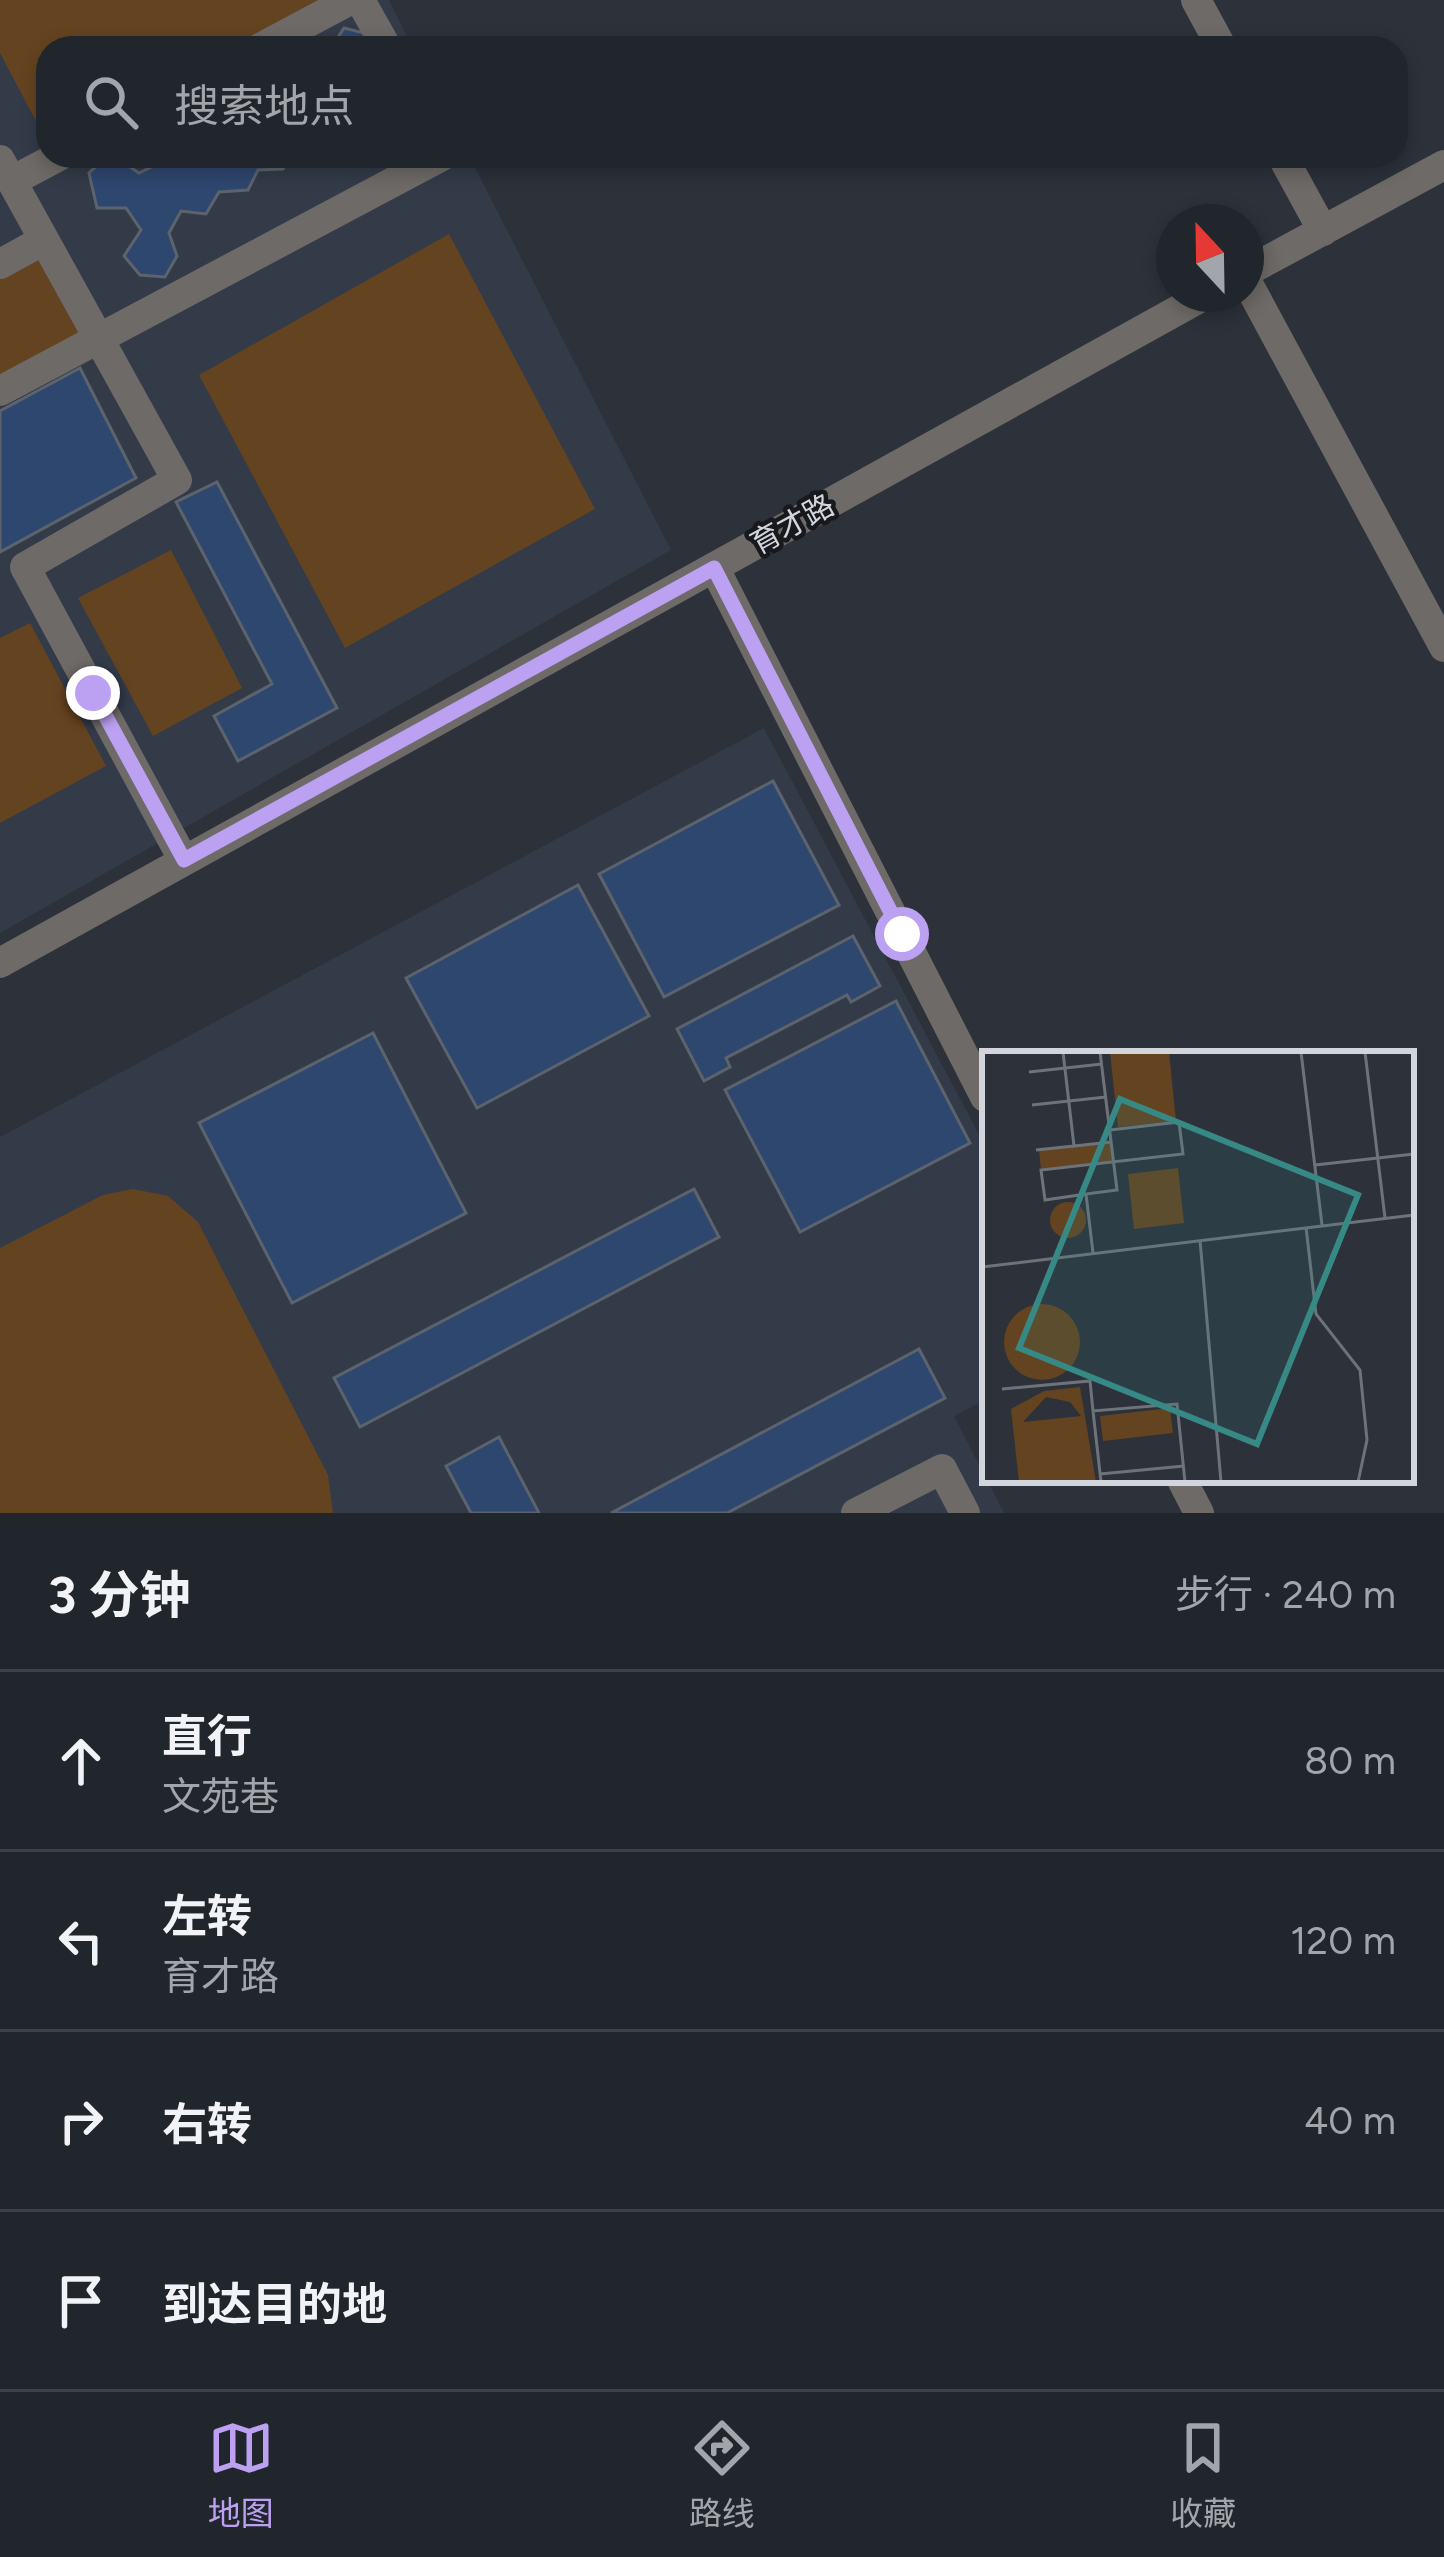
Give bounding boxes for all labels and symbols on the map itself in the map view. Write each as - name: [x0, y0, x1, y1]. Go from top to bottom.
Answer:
- north arrow: [1156, 204, 1264, 312]
- street label: 育才路: [744, 486, 840, 562]
- route end: [66, 666, 120, 720]
- route start: [875, 907, 929, 961]
- inset map: [982, 1051, 1414, 1483]

